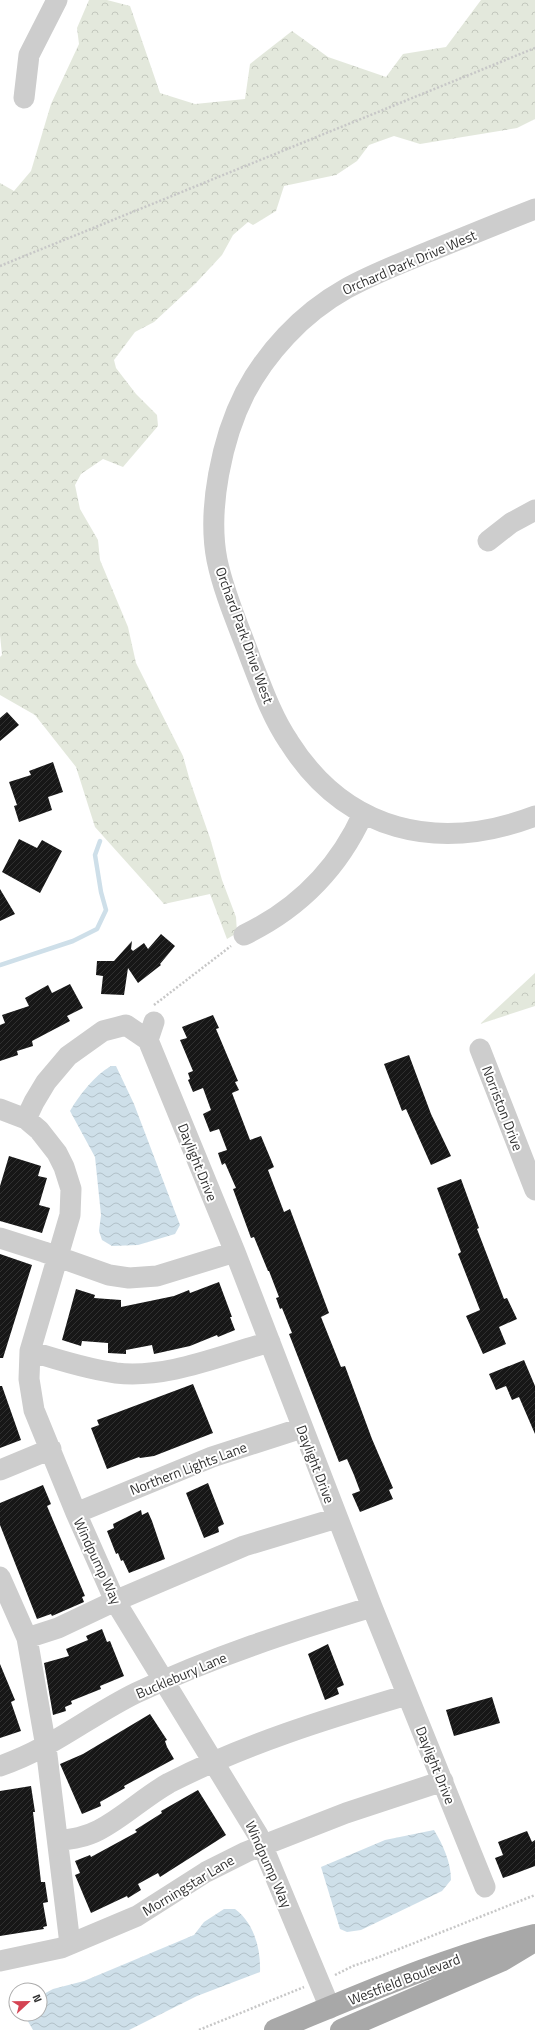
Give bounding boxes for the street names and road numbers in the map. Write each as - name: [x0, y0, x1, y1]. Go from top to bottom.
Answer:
- street label: Orchard Park Drive West: [339, 224, 479, 300]
- street label: Orchard Park Drive West: [211, 564, 280, 706]
- street label: Norriston Drive: [477, 1062, 529, 1154]
- street label: Daylight Drive: [173, 1120, 223, 1204]
- street label: Daylight Drive: [291, 1422, 341, 1506]
- street label: Northern Lights Lane: [126, 1436, 250, 1500]
- street label: Windpump Way: [69, 1514, 127, 1608]
- street label: Bucklebury Lane: [132, 1646, 230, 1704]
- street label: Daylight Drive: [411, 1723, 461, 1807]
- street label: Windpump Way: [240, 1817, 298, 1911]
- street label: Morningstar Lane: [138, 1849, 238, 1921]
- street label: Westfield Boulevard: [345, 1948, 463, 2010]

